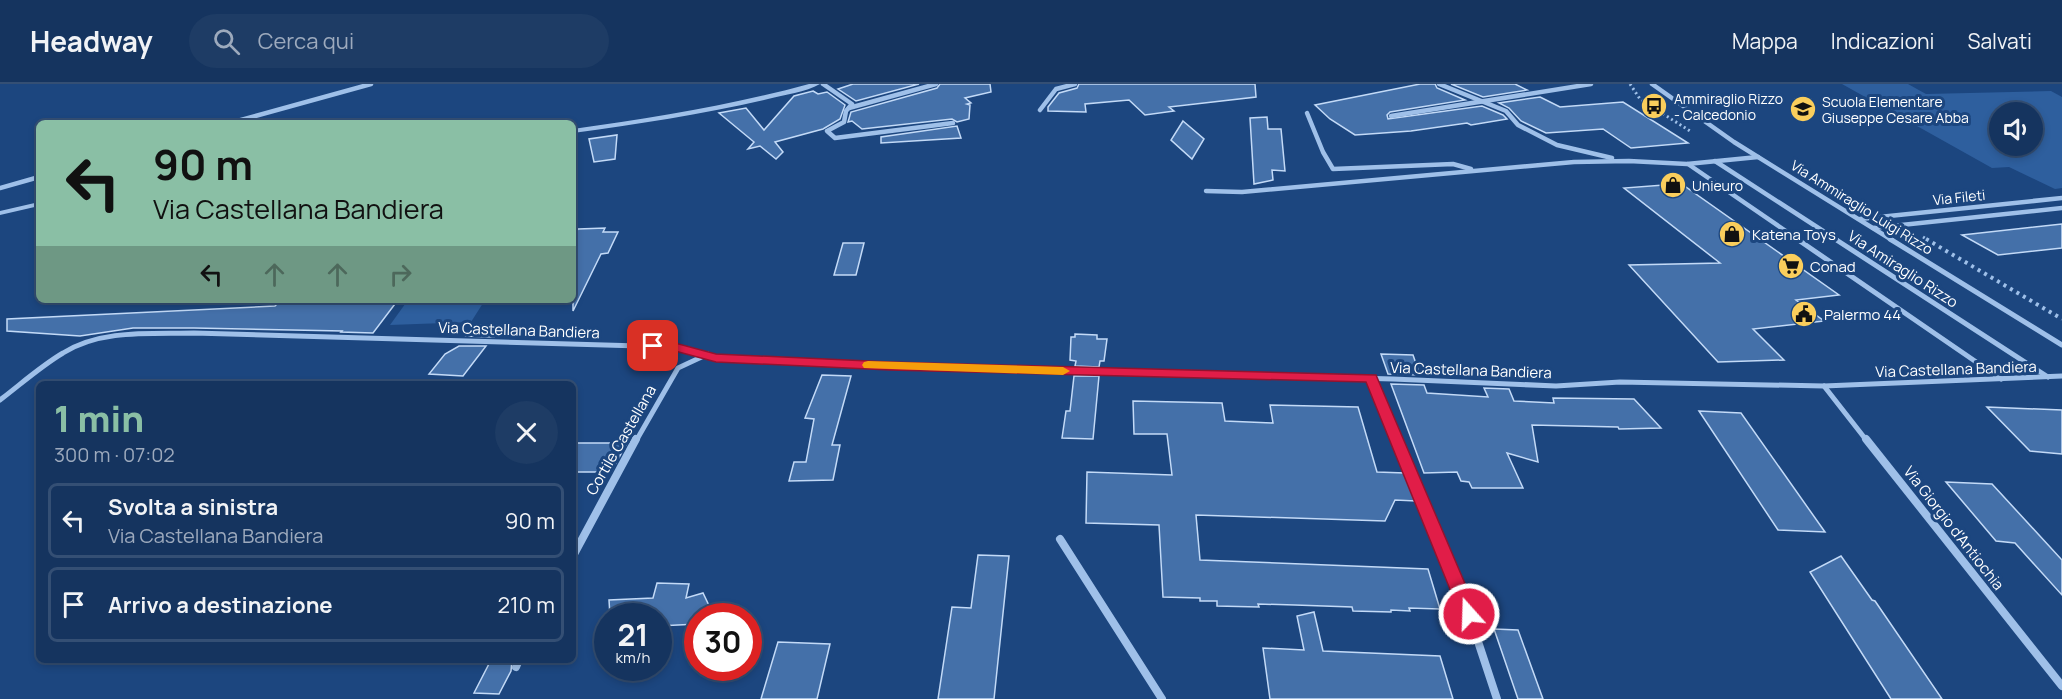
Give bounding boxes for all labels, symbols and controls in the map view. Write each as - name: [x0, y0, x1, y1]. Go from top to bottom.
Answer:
- search box: [189, 14, 609, 68]
- text: Headway: [30, 22, 153, 60]
- icon: search: [210, 25, 243, 58]
- text: Cerca qui: [258, 26, 354, 56]
- text: Mappa: [1732, 27, 1798, 55]
- text: Indicazioni: [1831, 27, 1934, 55]
- text: Salvati: [1967, 27, 2032, 55]
- place label: Ammiraglio Rizzo - Calcedonio: [1674, 89, 1783, 124]
- bus stop icon: Ammiraglio Rizzo - Calcedonio: [1639, 91, 1669, 121]
- place label: Scuola Elementare Giuseppe Cesare Abba: [1822, 92, 1969, 127]
- school or university icon: Scuola Elementare Giuseppe Cesare Abba: [1788, 94, 1818, 124]
- map controls: [1989, 102, 2043, 156]
- button: sound: [1989, 102, 2043, 156]
- text: 90 m: [153, 135, 253, 193]
- icon: left: [54, 144, 132, 222]
- street label: Via Ammiraglio Luigi Rizzo: [1787, 155, 1937, 259]
- shop icon: Unieuro: [1658, 170, 1688, 200]
- place label: Unieuro: [1692, 176, 1743, 195]
- street label: Via Fileti: [1932, 185, 1986, 209]
- text: Via Castellana Bandiera: [153, 190, 444, 227]
- shop icon: Katena Toys: [1717, 219, 1747, 249]
- place label: Katena Toys: [1752, 224, 1836, 245]
- street label: Via Amiraglio Rizzo: [1844, 225, 1962, 313]
- supermarket icon: Conad: [1776, 251, 1806, 281]
- place label: Conad: [1810, 256, 1856, 277]
- icon: left: [195, 258, 228, 291]
- icon: ahead: [258, 258, 291, 291]
- icon: ahead: [321, 258, 354, 291]
- icon: right: [384, 258, 417, 291]
- public building icon: Palermo 44: [1789, 299, 1819, 329]
- place label: Palermo 44: [1824, 304, 1901, 325]
- street label: Via Castellana Bandiera: [438, 317, 600, 343]
- pin: [627, 320, 678, 371]
- icon: arrive: [636, 329, 669, 362]
- street label: Via Castellana Bandiera: [1875, 356, 2037, 382]
- street label: Via Castellana Bandiera: [1390, 357, 1552, 383]
- street label: Cortile Castellana: [581, 381, 661, 499]
- text: 1 min: [54, 394, 144, 443]
- button: close: [495, 401, 558, 464]
- text: 300 m · 07:02: [54, 441, 175, 468]
- street label: Via Giorgio d'Antiochia: [1899, 462, 2009, 594]
- text: Svolta a sinistra: [108, 492, 278, 522]
- icon: left: [57, 504, 90, 537]
- text: 90 m: [505, 506, 555, 536]
- text: Via Castellana Bandiera: [108, 522, 323, 549]
- position arrow: [1437, 582, 1501, 646]
- icon: arrive: [57, 588, 90, 621]
- text: Arrivo a destinazione: [108, 590, 332, 620]
- text: 210 m: [497, 590, 555, 620]
- speed limit sign: 30: [684, 603, 762, 681]
- text: 21: [617, 614, 649, 655]
- text: km/h: [616, 647, 650, 668]

